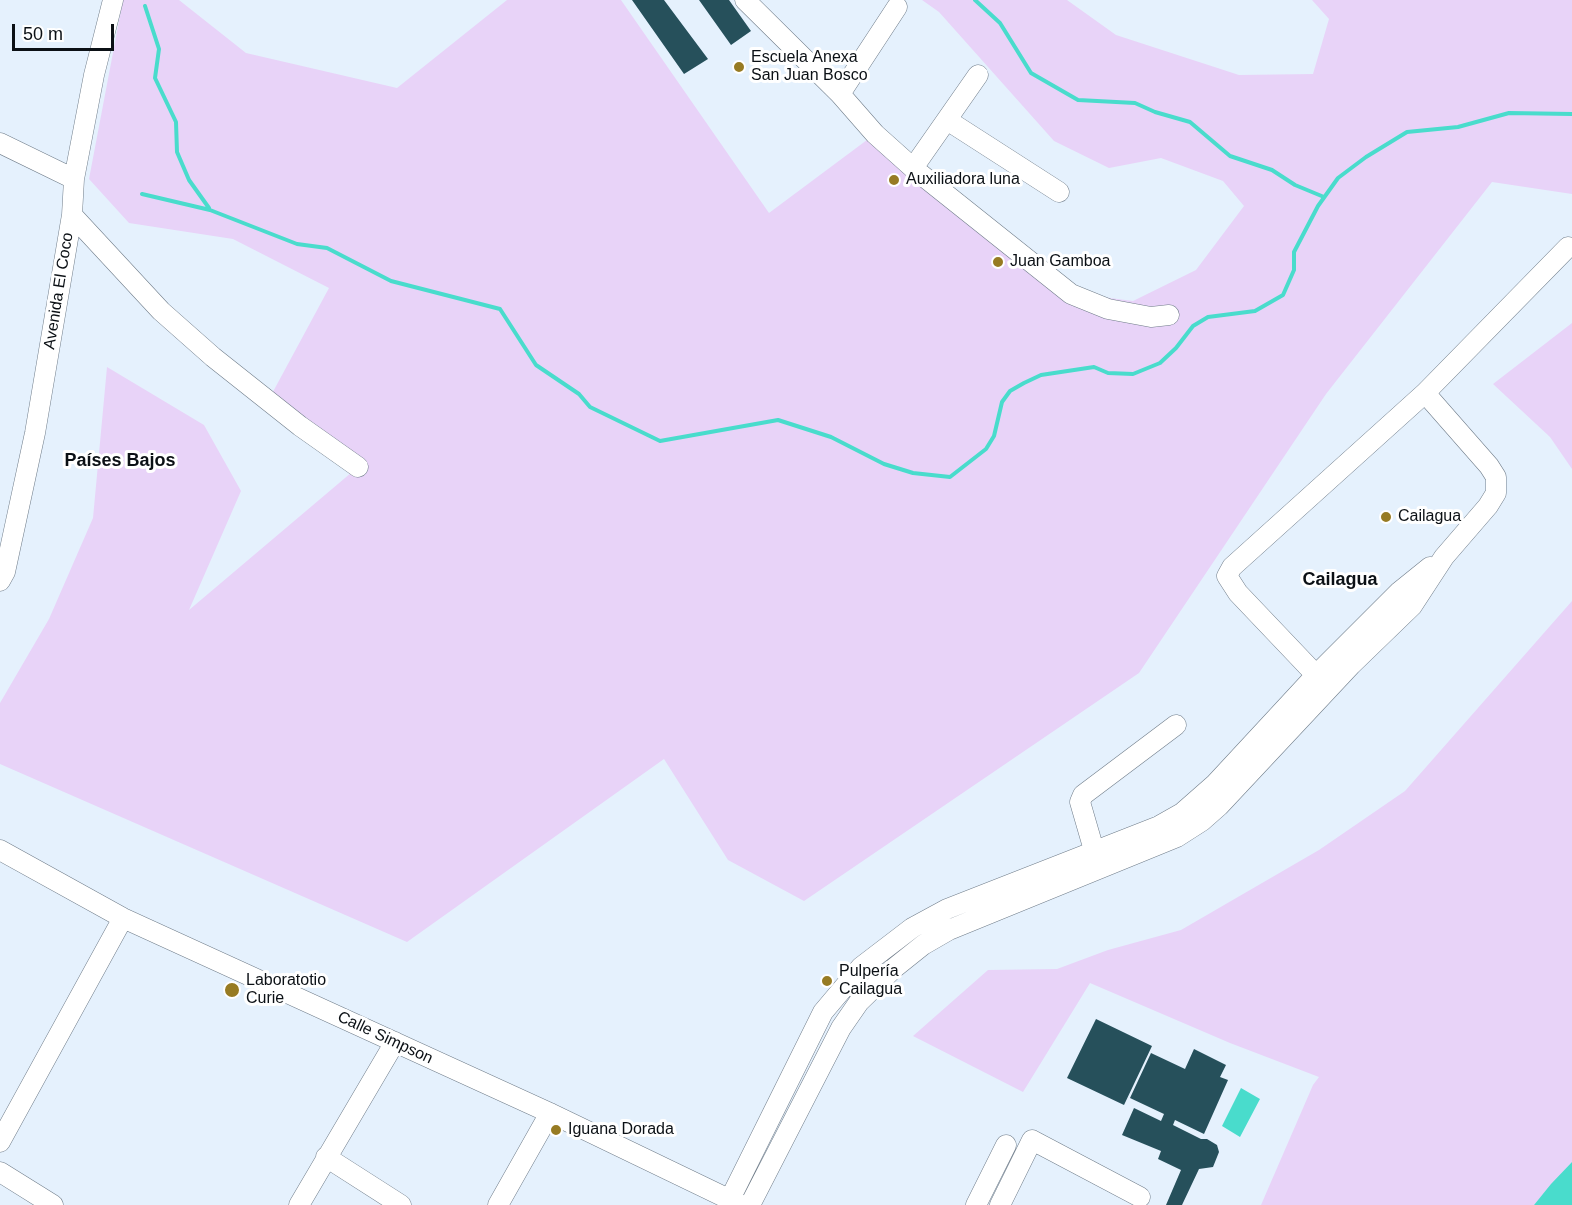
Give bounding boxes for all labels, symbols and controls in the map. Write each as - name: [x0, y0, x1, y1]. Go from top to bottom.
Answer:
- scale bar: [15, 12, 117, 50]
- text: 50 m: [23, 24, 63, 44]
- place label: Escuela Anexa San Juan Bosco: [751, 48, 868, 86]
- marker: Escuela Anexa San Juan Bosco: [732, 60, 746, 74]
- place label: Auxiliadora luna: [906, 170, 1020, 190]
- marker: Auxiliadora luna: [887, 173, 901, 187]
- street label: Avenida El Coco: [40, 231, 78, 351]
- place label: Juan Gamboa: [1010, 252, 1111, 272]
- marker: Juan Gamboa: [991, 255, 1005, 269]
- district label: Países Bajos: [64, 450, 176, 472]
- place label: Cailagua: [1398, 507, 1461, 527]
- marker: Cailagua: [1379, 510, 1393, 524]
- district label: Cailagua: [1302, 569, 1378, 591]
- place label: Pulpería Cailagua: [839, 962, 902, 1000]
- place label: Laboratotio Curie: [246, 971, 326, 1009]
- marker: Pulpería Cailagua: [820, 974, 834, 988]
- marker: Laboratotio Curie: [223, 981, 241, 999]
- street label: Calle Simpson: [334, 1008, 436, 1068]
- place label: Iguana Dorada: [568, 1120, 674, 1140]
- marker: Iguana Dorada: [549, 1123, 563, 1137]

